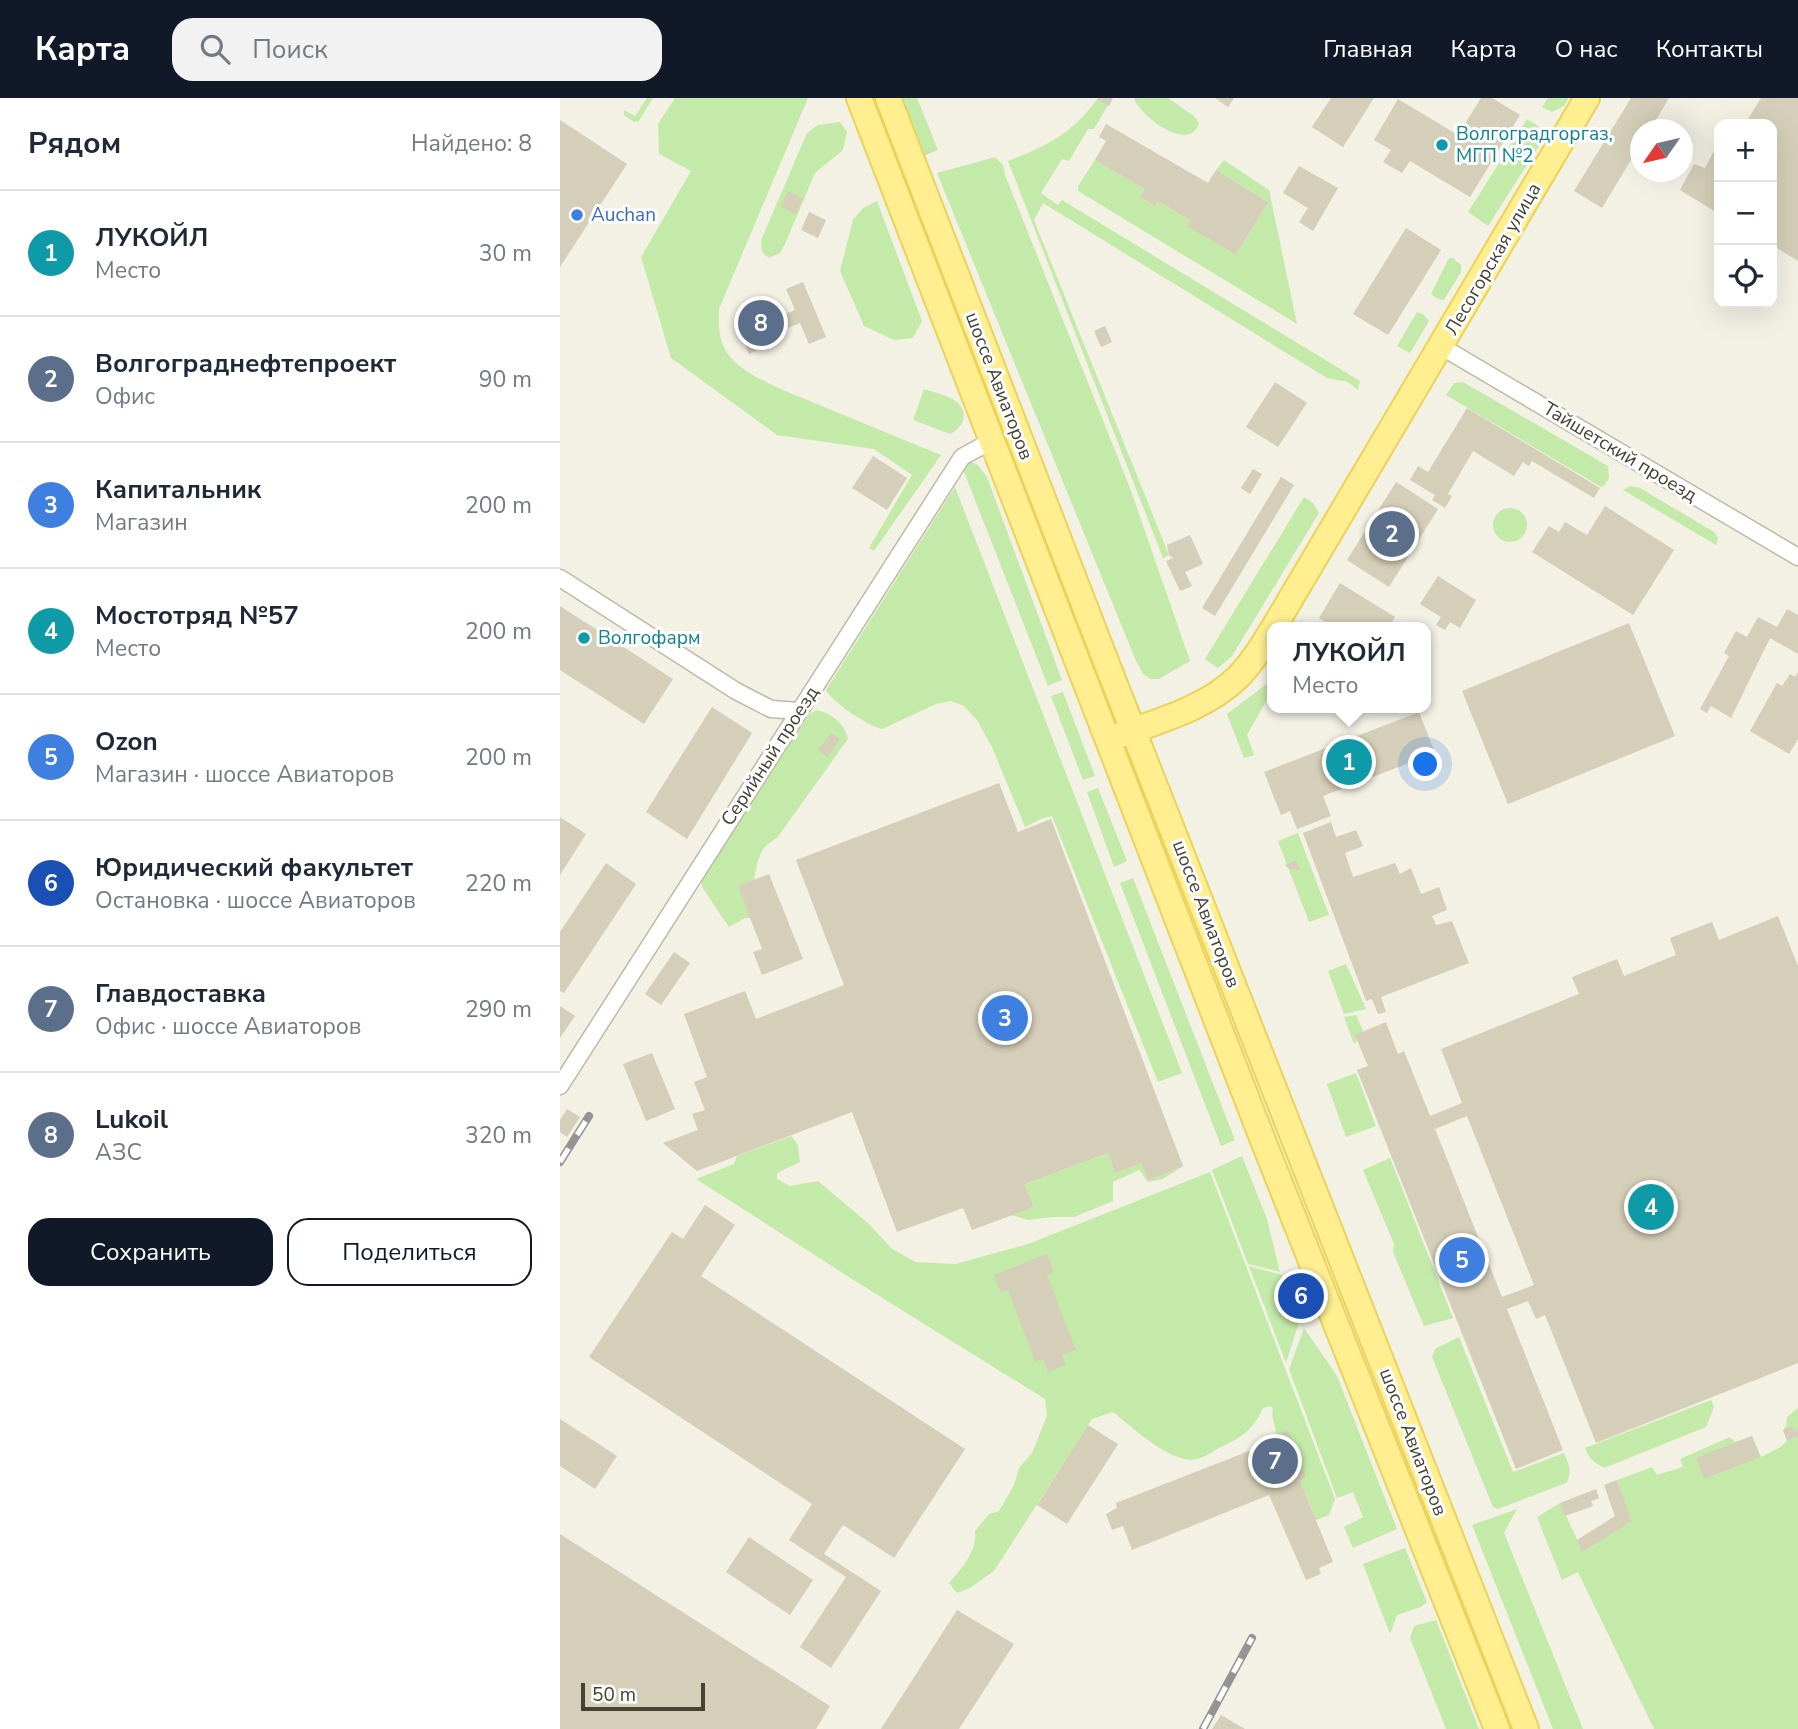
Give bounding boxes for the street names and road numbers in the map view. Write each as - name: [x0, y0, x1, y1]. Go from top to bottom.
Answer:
- street label: Лесогорская улица: [1439, 178, 1547, 340]
- street label: шоссе Авиаторов: [959, 308, 1039, 464]
- street label: Тайшетский проезд: [1538, 396, 1702, 508]
- street label: Серийный проезд: [715, 681, 825, 831]
- street label: шоссе Авиаторов: [1166, 836, 1246, 992]
- street label: шоссе Авиаторов: [1373, 1364, 1453, 1520]

